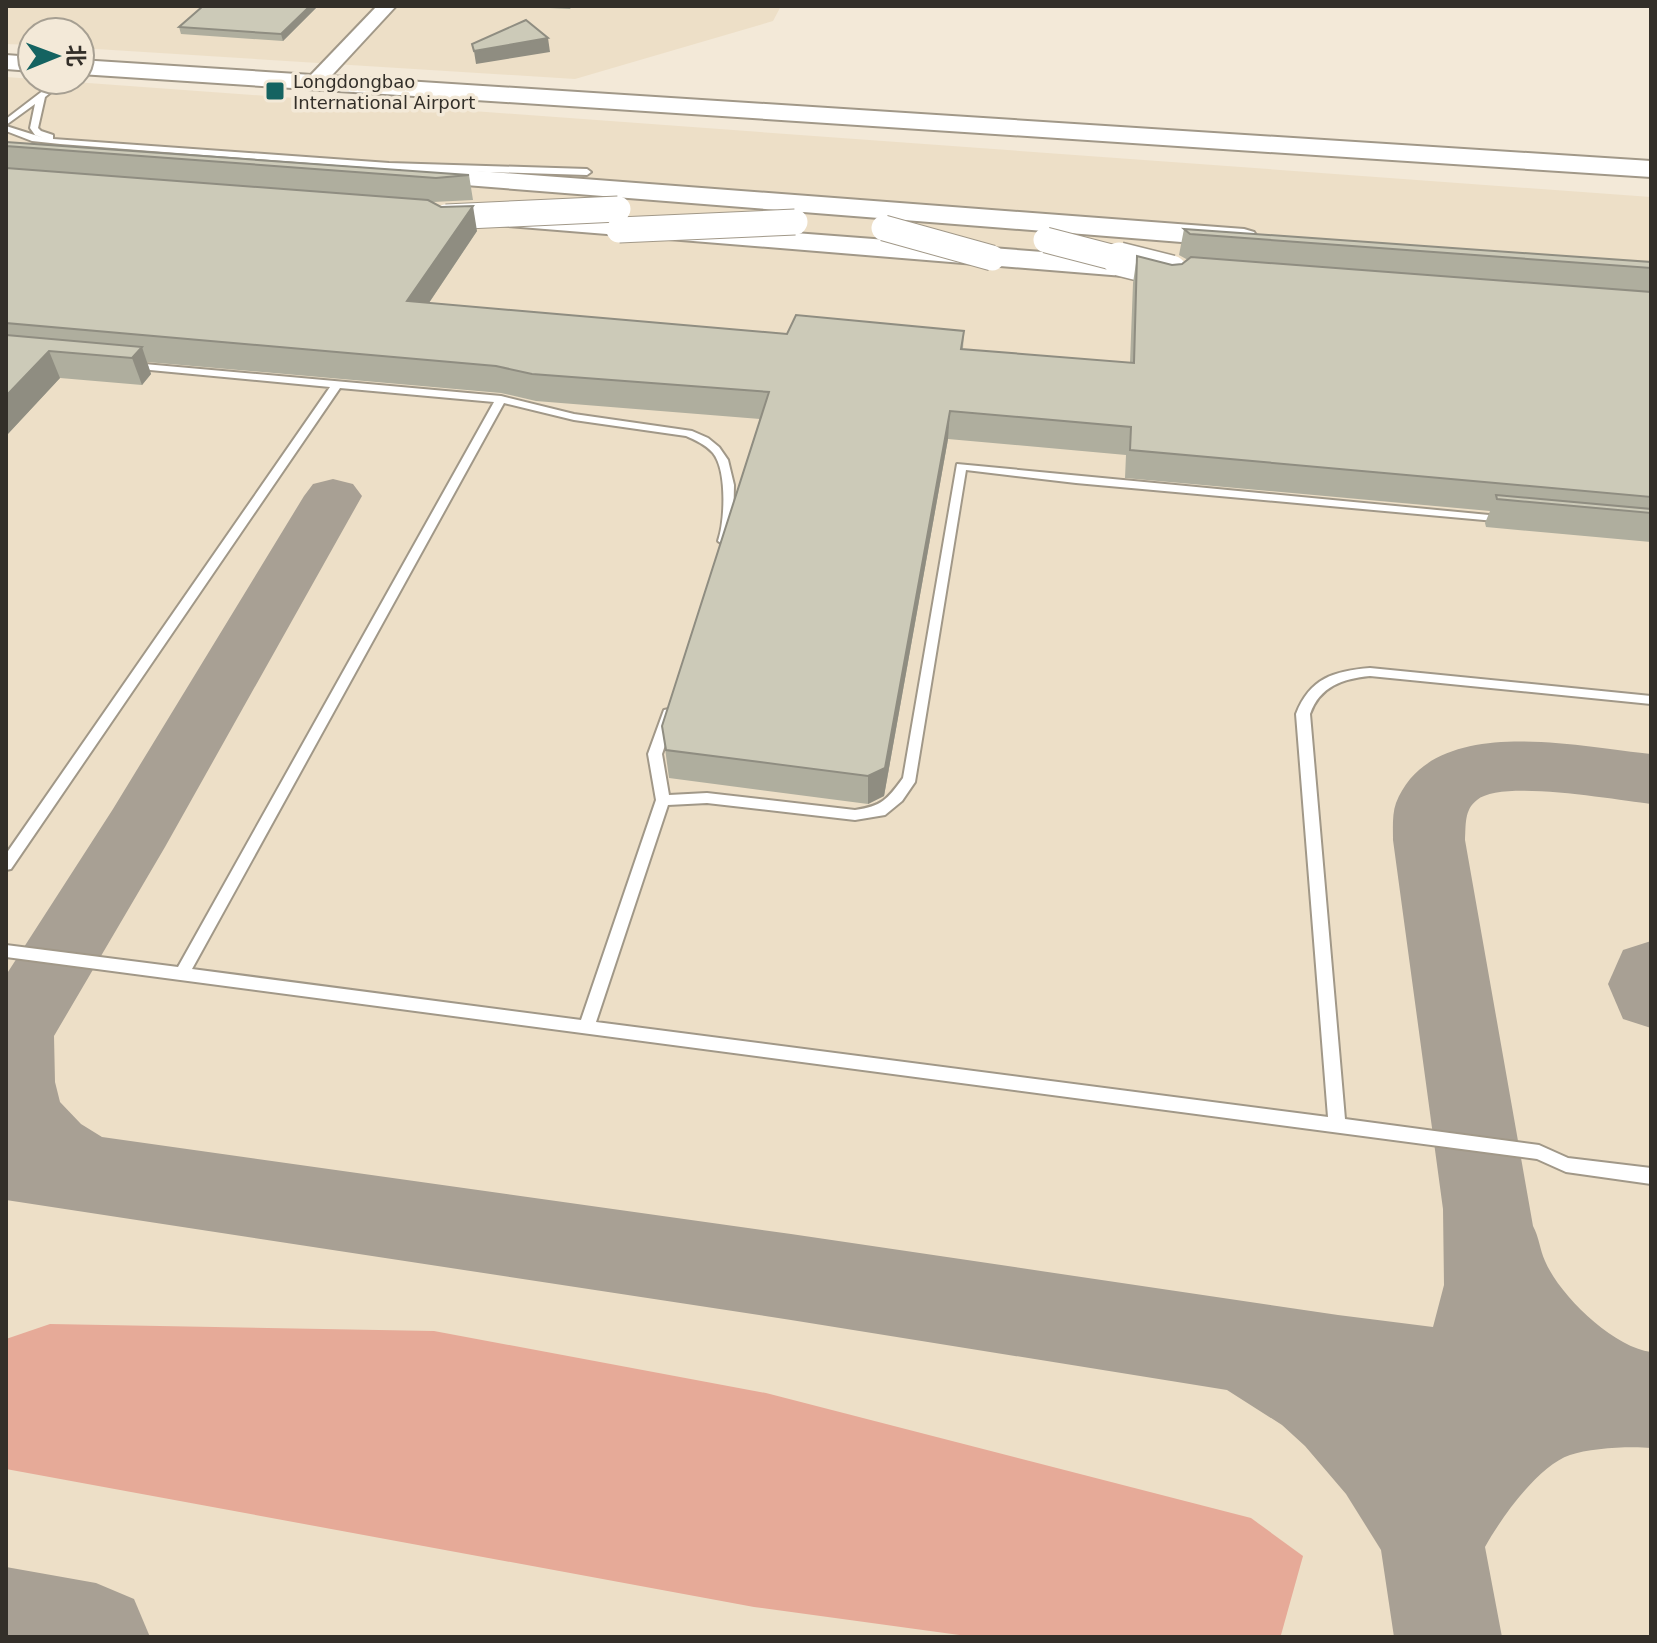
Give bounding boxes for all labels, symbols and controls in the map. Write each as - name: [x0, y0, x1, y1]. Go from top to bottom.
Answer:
- north arrow: [16, 16, 96, 96]
- text: 北: [63, 44, 88, 67]
- place label: Longdongbao International Airport: [293, 71, 475, 113]
- marker: Longdongbao International Airport: [264, 80, 286, 102]

